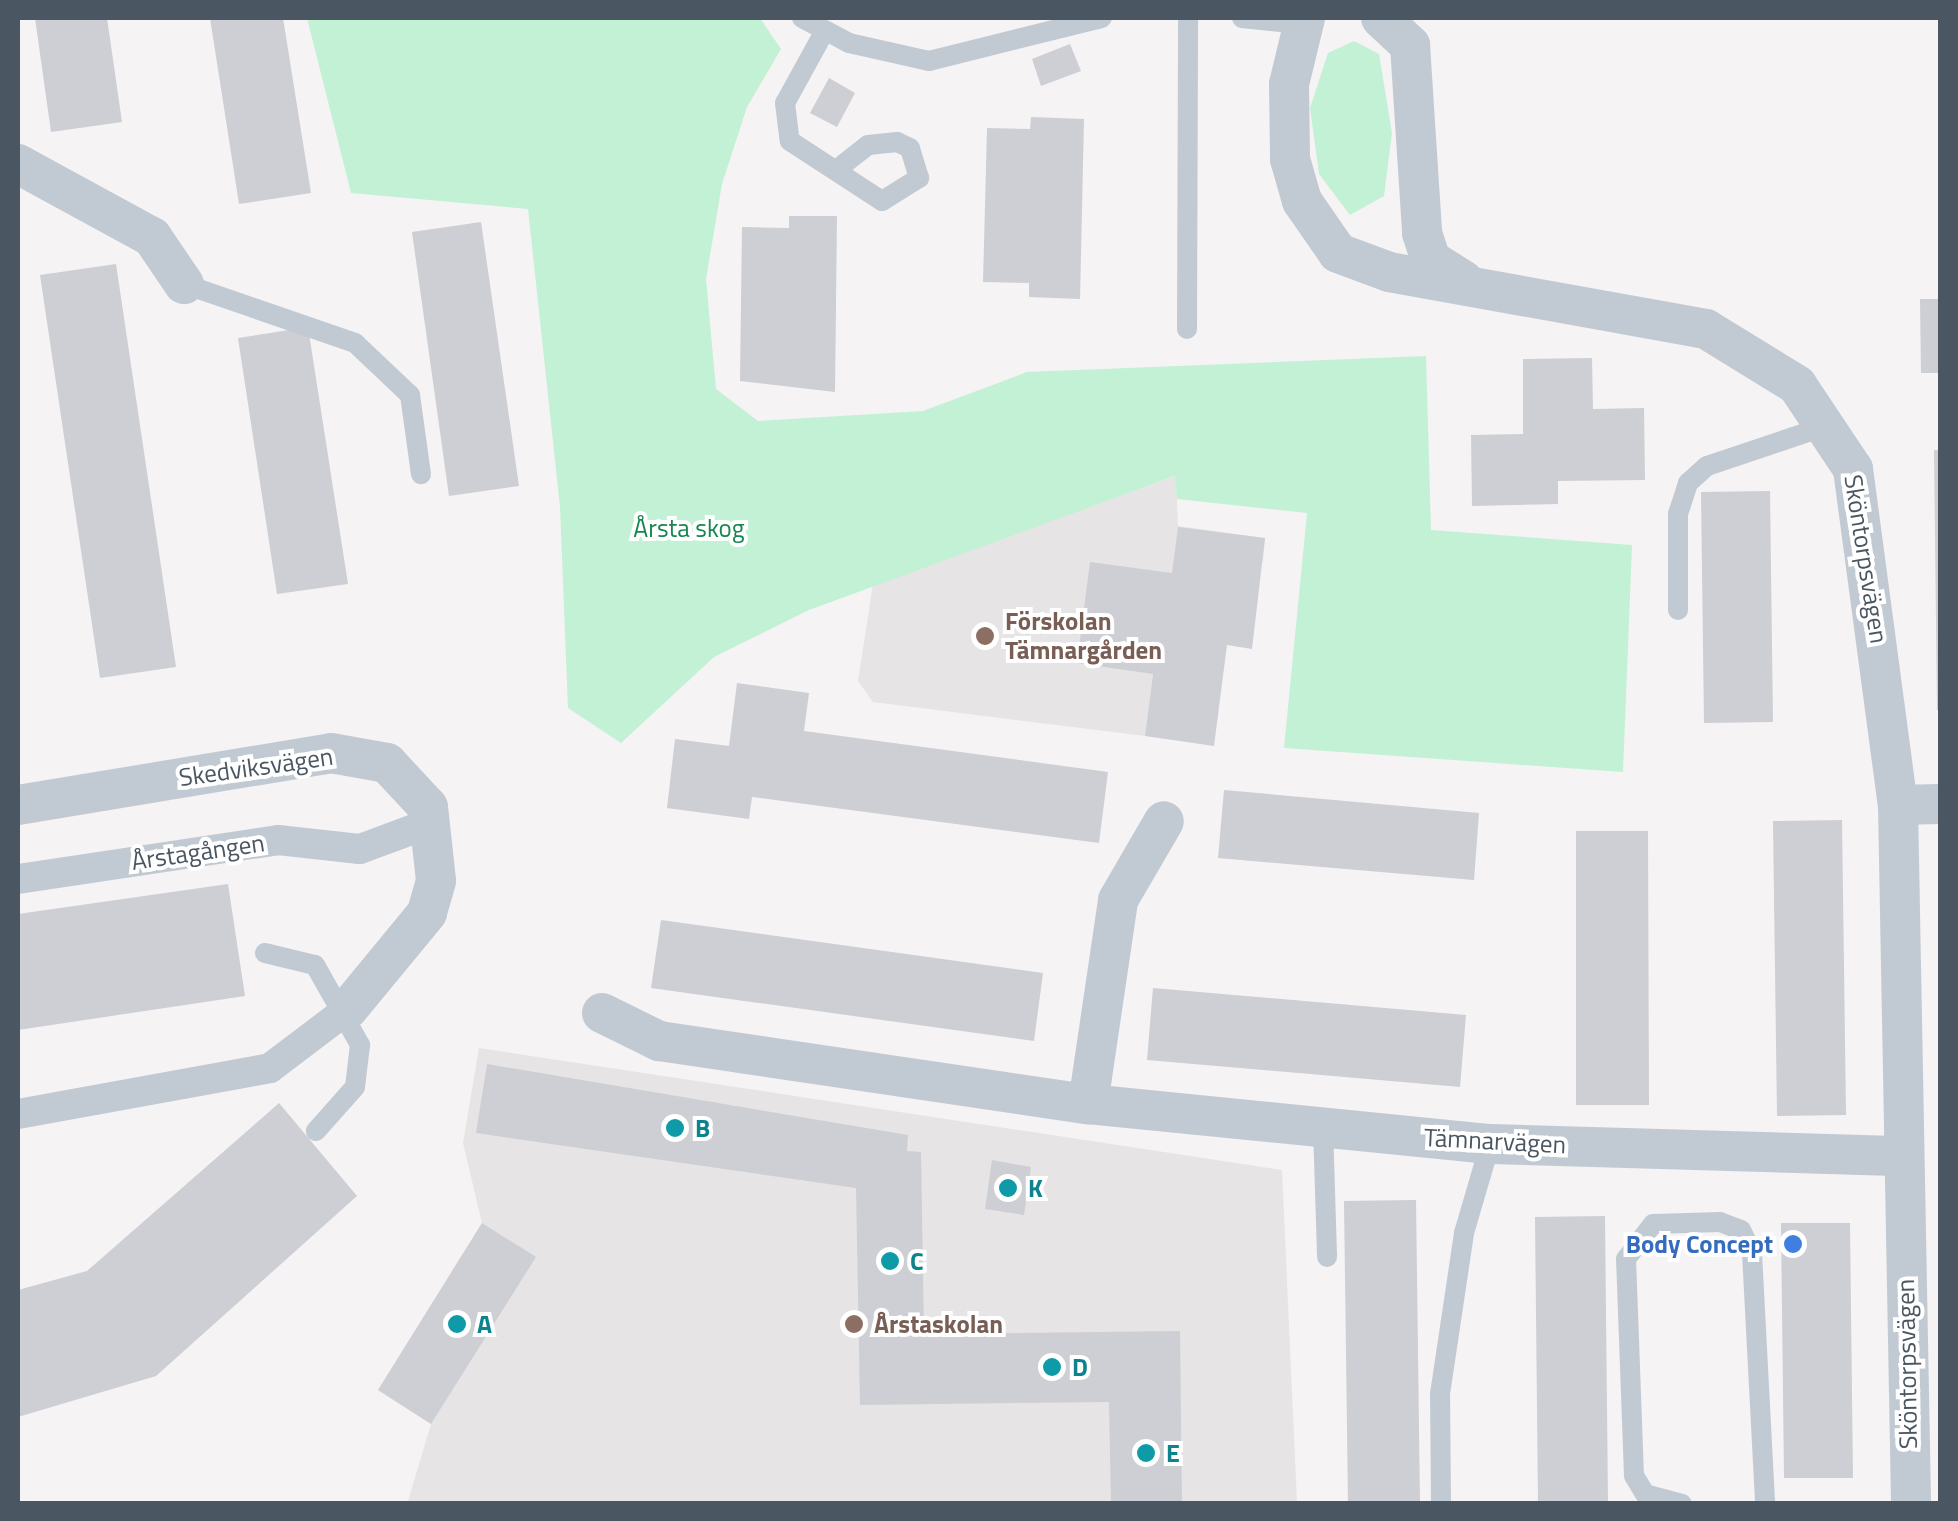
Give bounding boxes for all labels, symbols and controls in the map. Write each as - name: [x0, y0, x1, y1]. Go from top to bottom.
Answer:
- street label: Sköntorpsvägen: [1838, 473, 1894, 645]
- park label: Årsta skog: [633, 513, 745, 543]
- place label: Förskolan Tämnargården: [1005, 607, 1162, 666]
- marker: Förskolan Tämnargården: [974, 625, 996, 647]
- street label: Skedviksvägen: [177, 741, 335, 793]
- street label: Årstagången: [129, 828, 267, 876]
- place label: B: [695, 1113, 710, 1143]
- marker: B: [664, 1117, 686, 1139]
- street label: Tämnarvägen: [1423, 1122, 1567, 1160]
- place label: K: [1028, 1173, 1043, 1203]
- marker: K: [997, 1177, 1019, 1199]
- place label: Body Concept: [1626, 1229, 1773, 1259]
- marker: Body Concept: [1782, 1233, 1804, 1255]
- place label: C: [910, 1246, 924, 1276]
- marker: C: [879, 1250, 901, 1272]
- street label: Sköntorpsvägen: [1891, 1279, 1923, 1449]
- place label: A: [477, 1309, 492, 1339]
- place label: Årstaskolan: [874, 1309, 1003, 1339]
- marker: A: [446, 1313, 468, 1335]
- marker: Årstaskolan: [843, 1313, 865, 1335]
- place label: D: [1072, 1352, 1088, 1382]
- marker: D: [1041, 1356, 1063, 1378]
- place label: E: [1166, 1438, 1180, 1468]
- marker: E: [1135, 1442, 1157, 1464]

